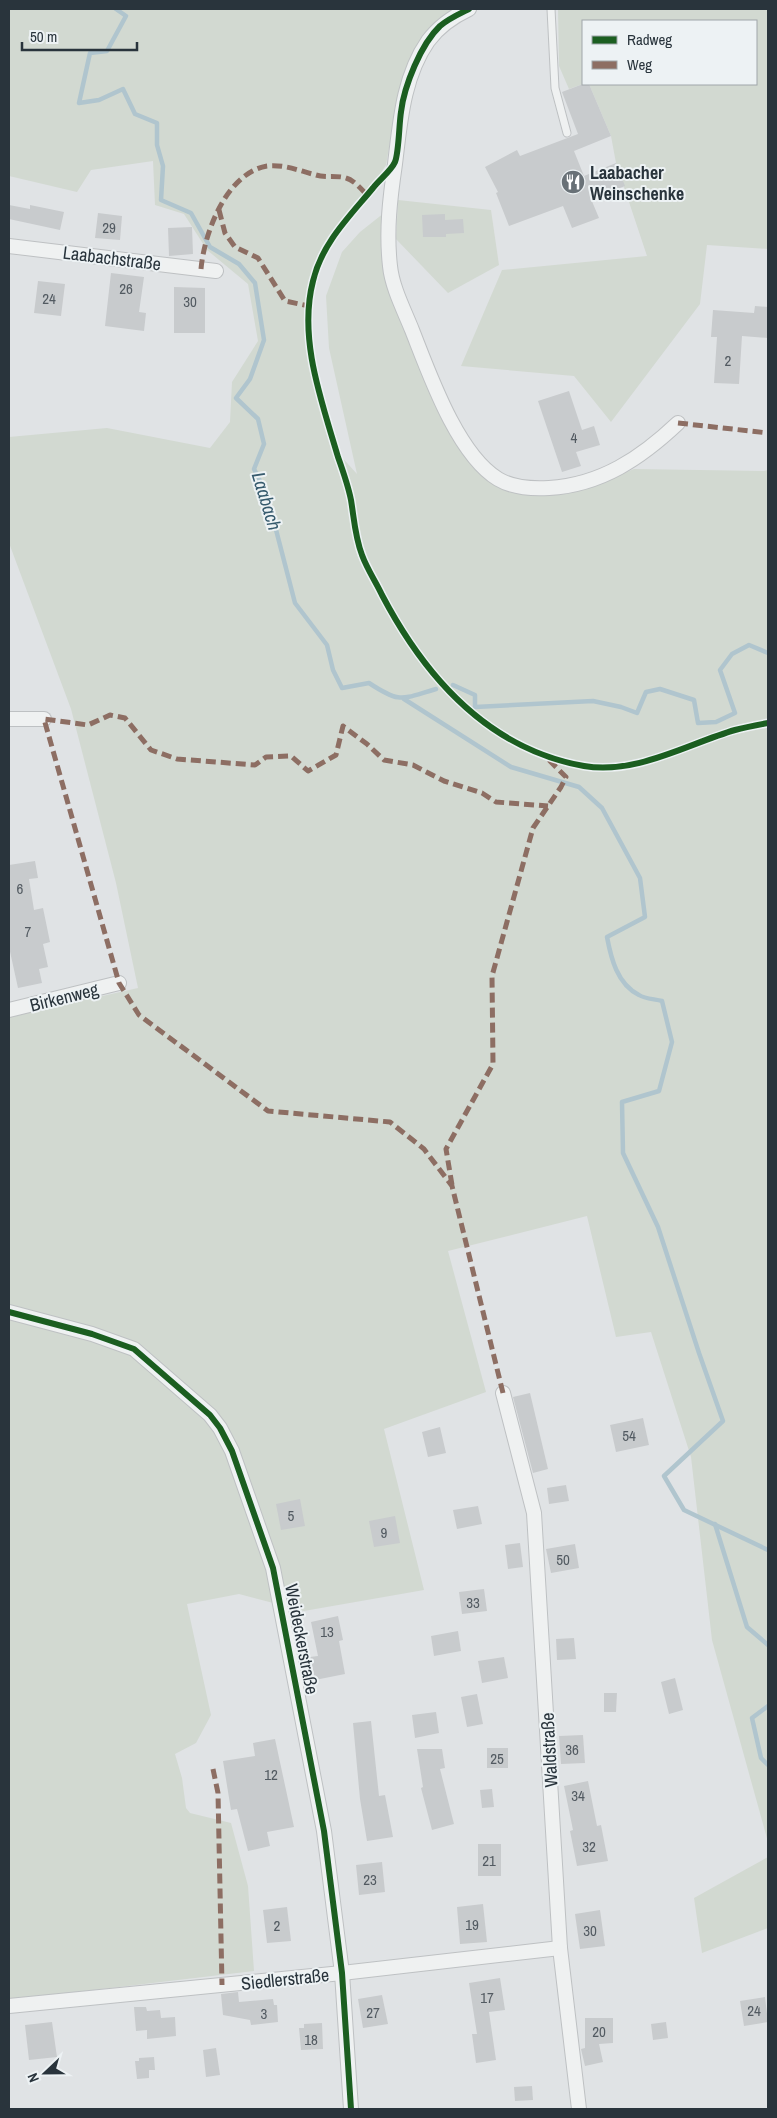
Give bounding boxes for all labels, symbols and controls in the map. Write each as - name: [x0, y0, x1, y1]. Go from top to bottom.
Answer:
- scale bar: [22, 20, 138, 52]
- legend: [582, 20, 757, 85]
- text: 50 m: [30, 26, 57, 47]
- text: Radweg: [627, 29, 672, 50]
- text: Weg: [627, 54, 652, 75]
- place label: Laabacher Weinschenke: [590, 160, 684, 206]
- restaurant icon: Laabacher Weinschenke: [560, 169, 586, 195]
- house number: 29: [102, 217, 116, 238]
- street label: Laabachstraße: [62, 240, 162, 276]
- house number: 26: [119, 278, 133, 299]
- house number: 24: [42, 288, 56, 309]
- house number: 30: [183, 291, 197, 312]
- house number: 2: [725, 350, 732, 371]
- house number: 4: [571, 427, 578, 448]
- water label: Laabach: [246, 469, 288, 533]
- house number: 6: [17, 878, 24, 899]
- house number: 7: [25, 921, 32, 942]
- street label: Birkenweg: [27, 976, 102, 1018]
- house number: 54: [622, 1425, 636, 1446]
- house number: 5: [288, 1505, 295, 1526]
- house number: 9: [381, 1522, 388, 1543]
- house number: 50: [556, 1549, 570, 1570]
- street label: Weideckerstraße: [279, 1582, 325, 1696]
- house number: 33: [466, 1592, 480, 1613]
- house number: 13: [320, 1621, 334, 1642]
- street label: Waldstraße: [535, 1712, 563, 1788]
- house number: 36: [565, 1739, 579, 1760]
- house number: 25: [490, 1748, 504, 1769]
- house number: 12: [264, 1764, 278, 1785]
- house number: 34: [571, 1785, 585, 1806]
- house number: 32: [582, 1836, 596, 1857]
- house number: 21: [482, 1850, 496, 1871]
- house number: 23: [363, 1869, 377, 1890]
- house number: 19: [465, 1914, 479, 1935]
- house number: 2: [274, 1915, 281, 1936]
- house number: 30: [583, 1920, 597, 1941]
- street label: Siedlerstraße: [240, 1962, 330, 1996]
- house number: 17: [480, 1987, 494, 2008]
- house number: 24: [747, 2000, 761, 2021]
- house number: 27: [366, 2002, 380, 2023]
- house number: 3: [261, 2003, 268, 2024]
- house number: 20: [592, 2021, 606, 2042]
- house number: 18: [304, 2029, 318, 2050]
- north arrow: [20, 2048, 70, 2098]
- text: N: [23, 2071, 43, 2085]

